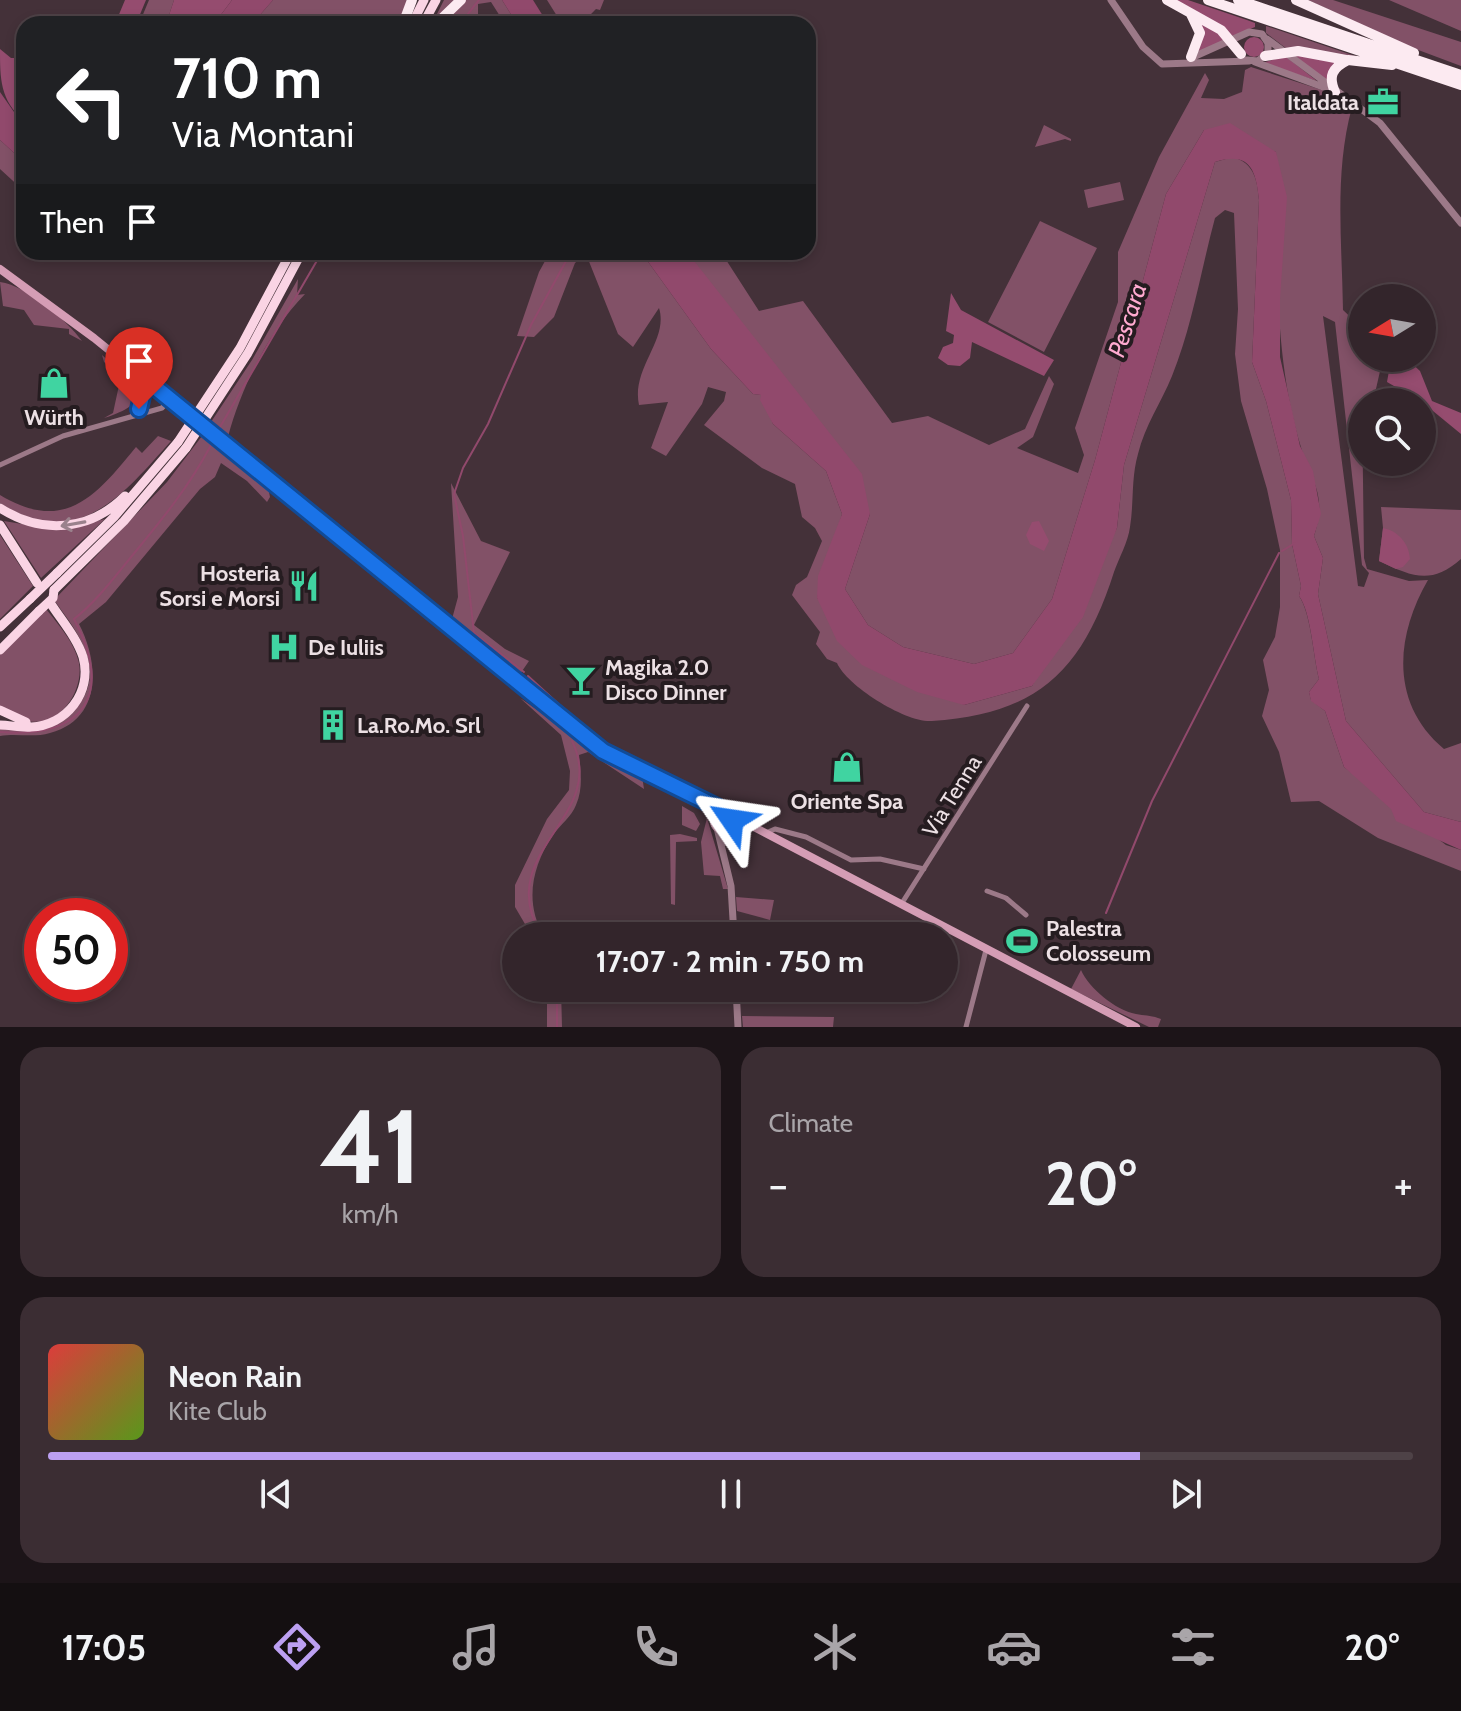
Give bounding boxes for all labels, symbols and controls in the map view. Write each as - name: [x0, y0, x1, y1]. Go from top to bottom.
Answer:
- text: 710 m: [172, 44, 322, 112]
- icon: left: [40, 48, 144, 152]
- office icon: Italdata: [1366, 85, 1400, 119]
- place label: Italdata: [1287, 89, 1359, 116]
- text: Via Montani: [172, 112, 354, 156]
- icon: arrive: [120, 200, 164, 244]
- text: Then: [40, 204, 104, 241]
- water label: Pescara: [1101, 279, 1153, 361]
- north arrow: [1348, 284, 1436, 372]
- map controls: [1348, 284, 1436, 476]
- pin: [105, 327, 173, 409]
- icon: arrive: [117, 339, 161, 383]
- shop icon: Würth: [37, 366, 71, 400]
- button: search: [1348, 388, 1436, 476]
- place label: Würth: [24, 404, 84, 431]
- one-way arrow: [60, 518, 86, 533]
- place label: Hosteria Sorsi e Morsi: [159, 560, 280, 612]
- restaurant icon: Hosteria Sorsi e Morsi: [287, 569, 321, 603]
- hospital icon: De Iuliis: [267, 630, 301, 664]
- place label: De Iuliis: [308, 634, 384, 661]
- place label: Magika 2.0 Disco Dinner: [605, 654, 727, 706]
- bar icon: Magika 2.0 Disco Dinner: [564, 663, 598, 697]
- building icon: La.Ro.Mo. Srl: [316, 708, 350, 742]
- place label: La.Ro.Mo. Srl: [357, 712, 481, 739]
- shop icon: Oriente Spa: [830, 750, 864, 784]
- street label: Via Tenna: [916, 750, 988, 842]
- position arrow: [690, 778, 774, 862]
- place label: Oriente Spa: [791, 788, 903, 815]
- speed limit sign: 50: [24, 898, 128, 1002]
- place label: Palestra Colosseum: [1046, 915, 1151, 967]
- sports icon: Palestra Colosseum: [1005, 924, 1039, 958]
- text: 17:07 · 2 min · 750 m: [596, 943, 864, 980]
- text: 41: [319, 1083, 421, 1209]
- text: Climate: [769, 1107, 853, 1139]
- text: 20°: [1045, 1147, 1136, 1220]
- text: −: [769, 1158, 788, 1211]
- text: +: [1394, 1158, 1413, 1211]
- text: km/h: [342, 1198, 399, 1230]
- text: Neon Rain: [168, 1358, 302, 1395]
- text: Kite Club: [168, 1395, 267, 1427]
- icon: previous: [254, 1472, 298, 1516]
- icon: pause: [709, 1472, 753, 1516]
- icon: next: [1164, 1472, 1208, 1516]
- icon: directions: [269, 1619, 325, 1675]
- icon: music: [448, 1619, 504, 1675]
- icon: phone: [628, 1619, 684, 1675]
- icon: climate: [807, 1619, 863, 1675]
- icon: car: [986, 1619, 1042, 1675]
- icon: filters: [1165, 1619, 1221, 1675]
- text: 17:05: [62, 1625, 146, 1669]
- text: 20°: [1344, 1625, 1399, 1669]

